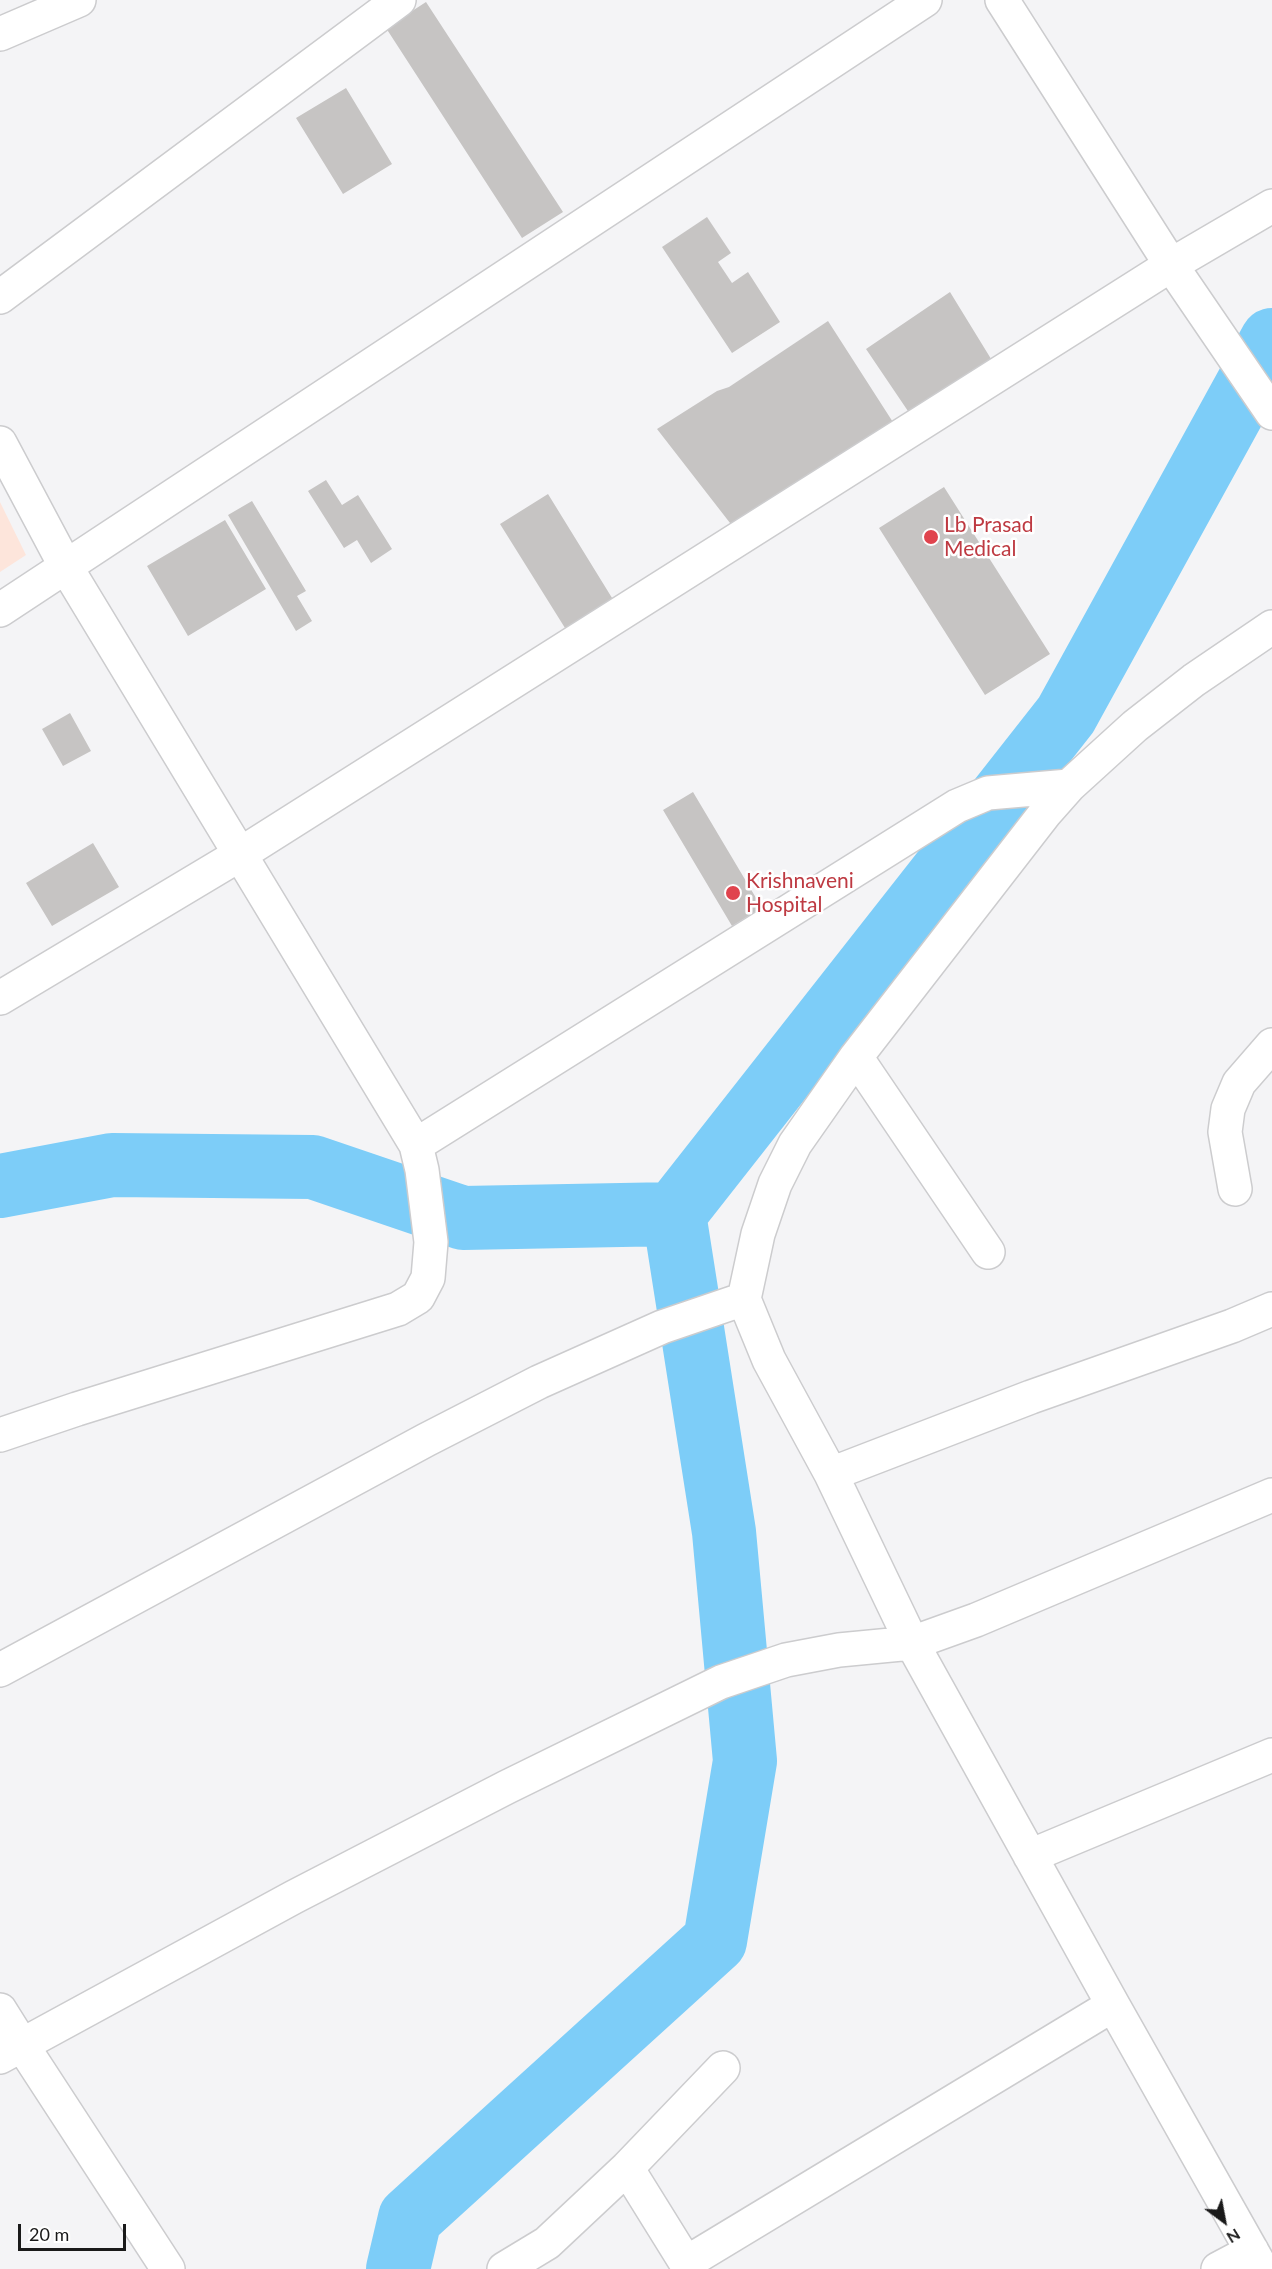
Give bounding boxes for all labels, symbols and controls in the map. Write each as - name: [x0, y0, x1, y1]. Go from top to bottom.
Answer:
- place label: Lb Prasad Medical: [944, 512, 1034, 562]
- marker: Lb Prasad Medical: [922, 528, 940, 546]
- place label: Krishnaveni Hospital: [746, 868, 854, 918]
- marker: Krishnaveni Hospital: [724, 884, 742, 902]
- north arrow: [1194, 2191, 1254, 2251]
- scale bar: [21, 2212, 129, 2250]
- text: 20 m: [29, 2223, 69, 2245]
- text: N: [1224, 2225, 1244, 2248]

